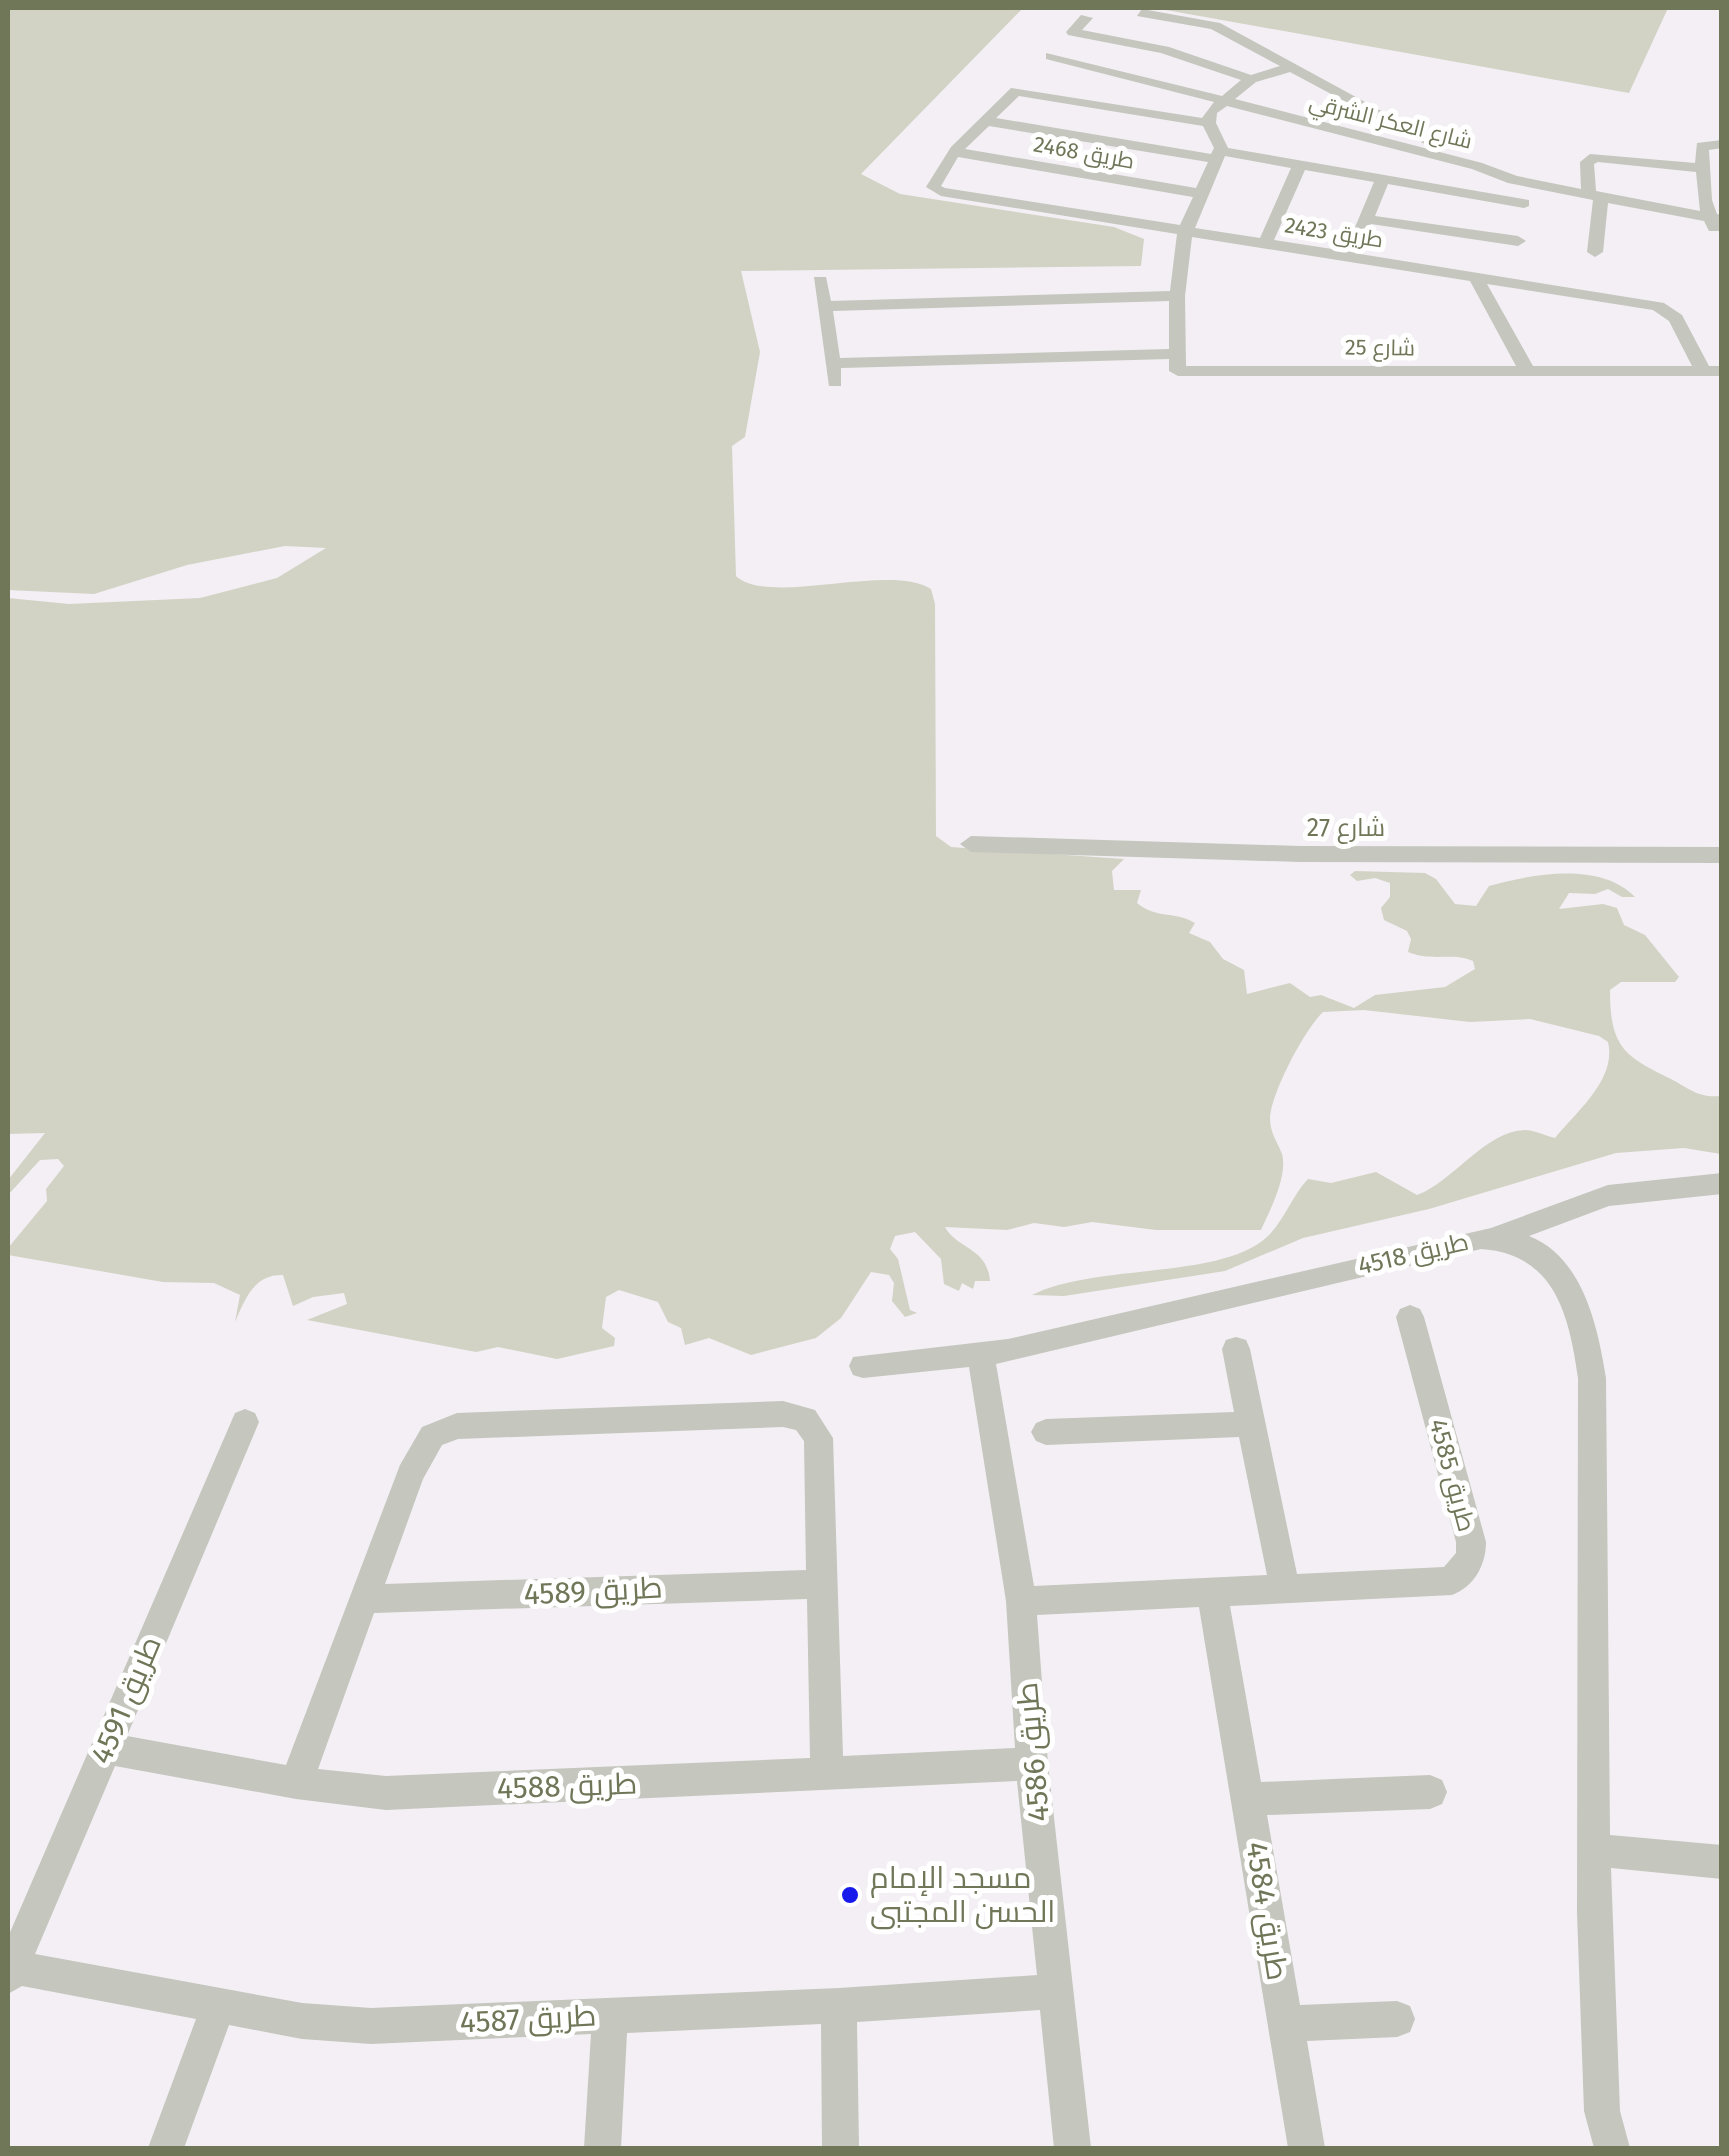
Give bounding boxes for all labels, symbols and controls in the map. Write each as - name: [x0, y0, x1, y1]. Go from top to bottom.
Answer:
- street label: شارع العكر الشرقي: [1306, 88, 1475, 158]
- street label: طريق 2468: [1031, 130, 1136, 175]
- street label: طريق 2423: [1283, 211, 1385, 254]
- street label: شارع 25: [1345, 333, 1415, 363]
- street label: شارع 27: [1307, 813, 1385, 844]
- street label: طريق 4518: [1355, 1227, 1471, 1281]
- street label: طريق 4585: [1423, 1416, 1481, 1535]
- street label: طريق 4589: [523, 1569, 663, 1613]
- street label: طريق 4591: [83, 1631, 169, 1769]
- street label: طريق 4586: [1009, 1681, 1057, 1823]
- street label: طريق 4588: [496, 1766, 638, 1806]
- street label: طريق 4584: [1238, 1839, 1296, 1983]
- place label: مسجد الإمام الحسن المجتبى: [870, 1860, 1055, 1930]
- marker: مسجد الإمام الحسن المجتبى: [839, 1884, 861, 1906]
- street label: طريق 4587: [459, 1997, 597, 2041]

